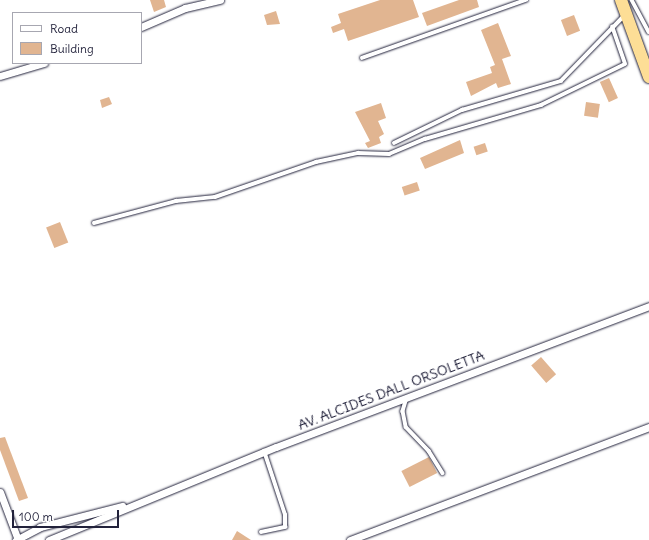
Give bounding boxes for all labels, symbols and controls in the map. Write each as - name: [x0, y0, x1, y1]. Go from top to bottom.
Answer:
- legend: [12, 12, 142, 64]
- text: Road: [50, 21, 78, 36]
- text: Building: [50, 41, 94, 56]
- street label: AV. ALCIDES DALL ORSOLETTA: [295, 347, 487, 433]
- scale bar: [14, 502, 121, 528]
- text: 100 m: [19, 509, 53, 524]

